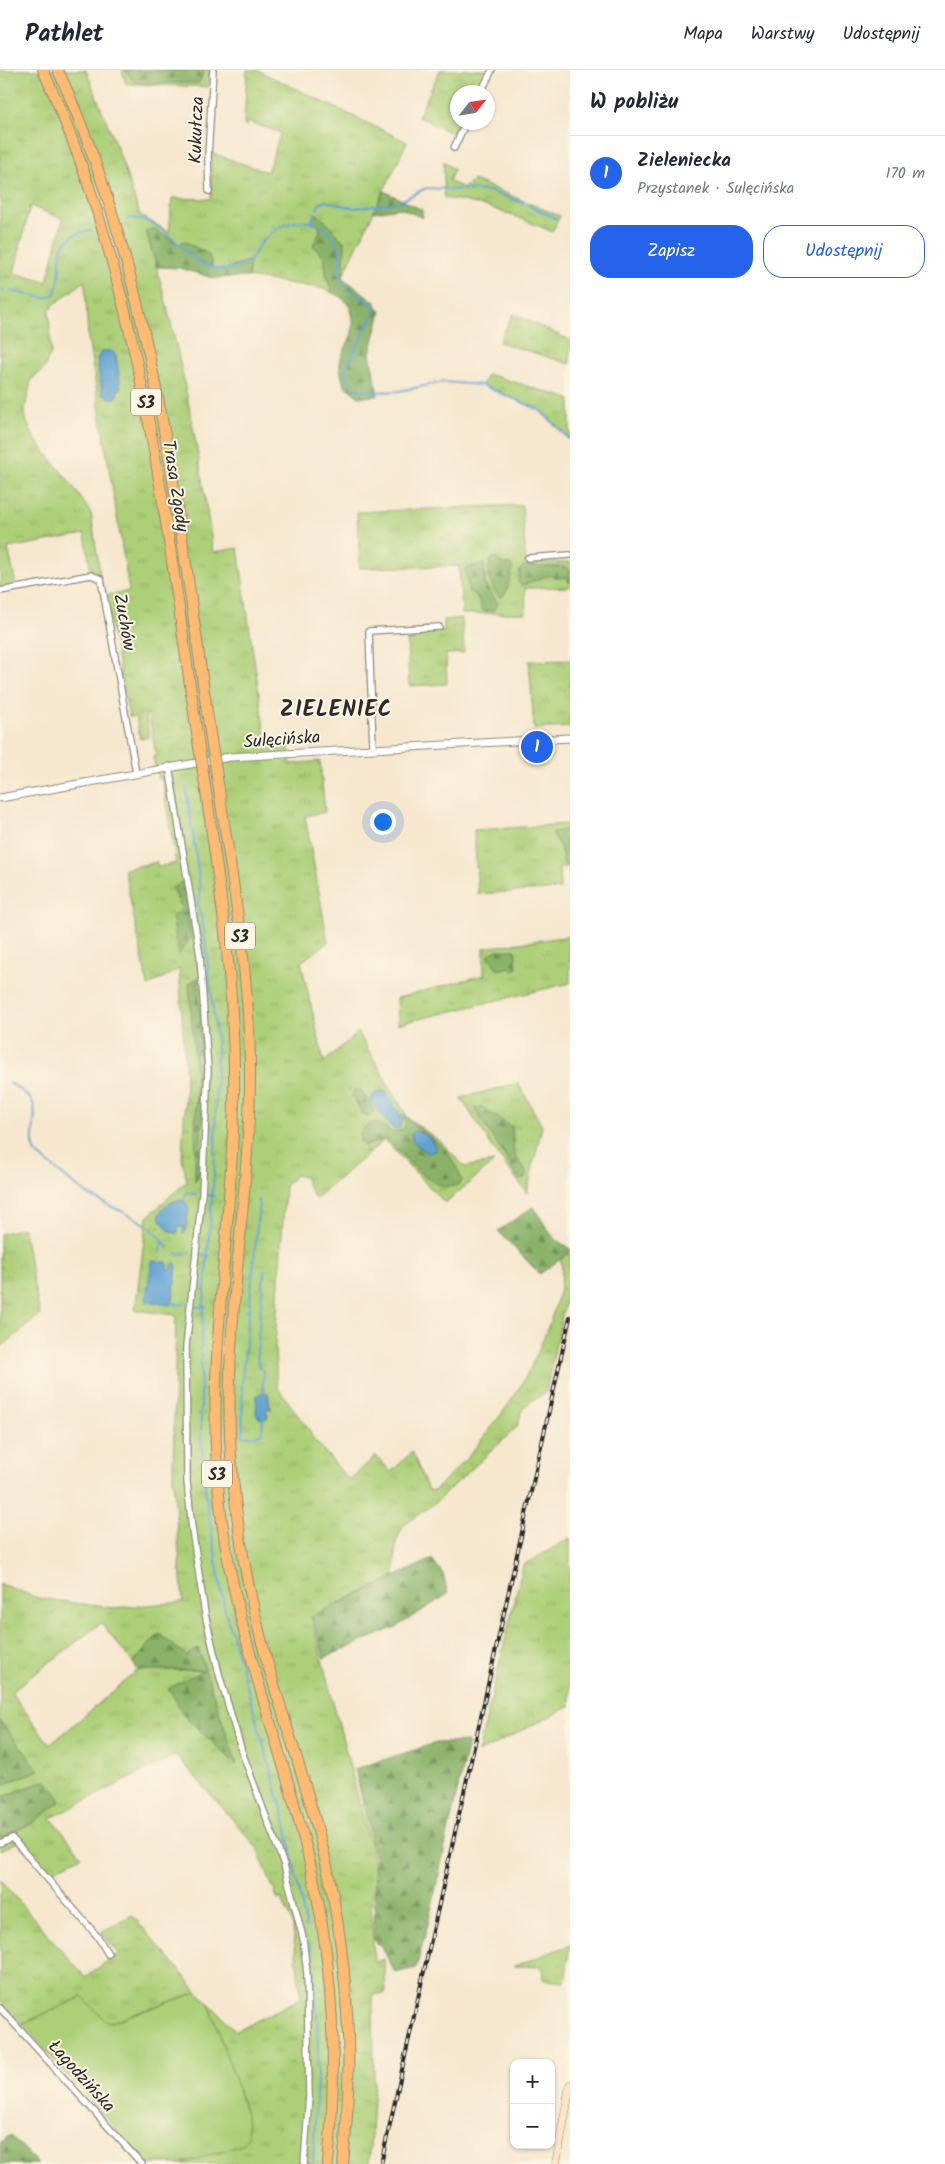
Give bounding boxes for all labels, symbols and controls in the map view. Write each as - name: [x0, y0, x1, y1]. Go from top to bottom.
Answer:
- text: Pathlet: [25, 15, 104, 54]
- text: Mapa: [683, 20, 723, 49]
- text: Warstwy: [751, 20, 815, 49]
- text: Udostępnij: [843, 20, 920, 49]
- north arrow: [450, 85, 495, 130]
- text: W pobliżu: [590, 86, 678, 119]
- street label: Kukułcza: [182, 96, 213, 164]
- text: Zieleniecka: [637, 146, 731, 176]
- text: 1: [604, 161, 608, 186]
- text: 170 m: [885, 161, 925, 186]
- text: Przystanek · Sulęcińska: [637, 176, 794, 201]
- button: Zapisz: [590, 225, 753, 278]
- button: Udostępnij: [763, 225, 925, 278]
- road number: S3: [131, 388, 161, 416]
- street label: Trasa Zgody: [153, 438, 196, 535]
- street label: Zuchów: [104, 591, 143, 654]
- district label: ZIELENIEC: [280, 693, 392, 728]
- street label: Sulęcińska: [243, 723, 321, 758]
- pin: 1: [521, 728, 553, 766]
- your location: [370, 809, 396, 835]
- road number: S3: [225, 922, 255, 949]
- road number: S3: [202, 1460, 232, 1488]
- street label: Łagodzińska: [40, 2034, 122, 2120]
- map controls: [510, 2059, 555, 2149]
- button: +: [510, 2059, 555, 2104]
- button: −: [510, 2104, 555, 2149]

